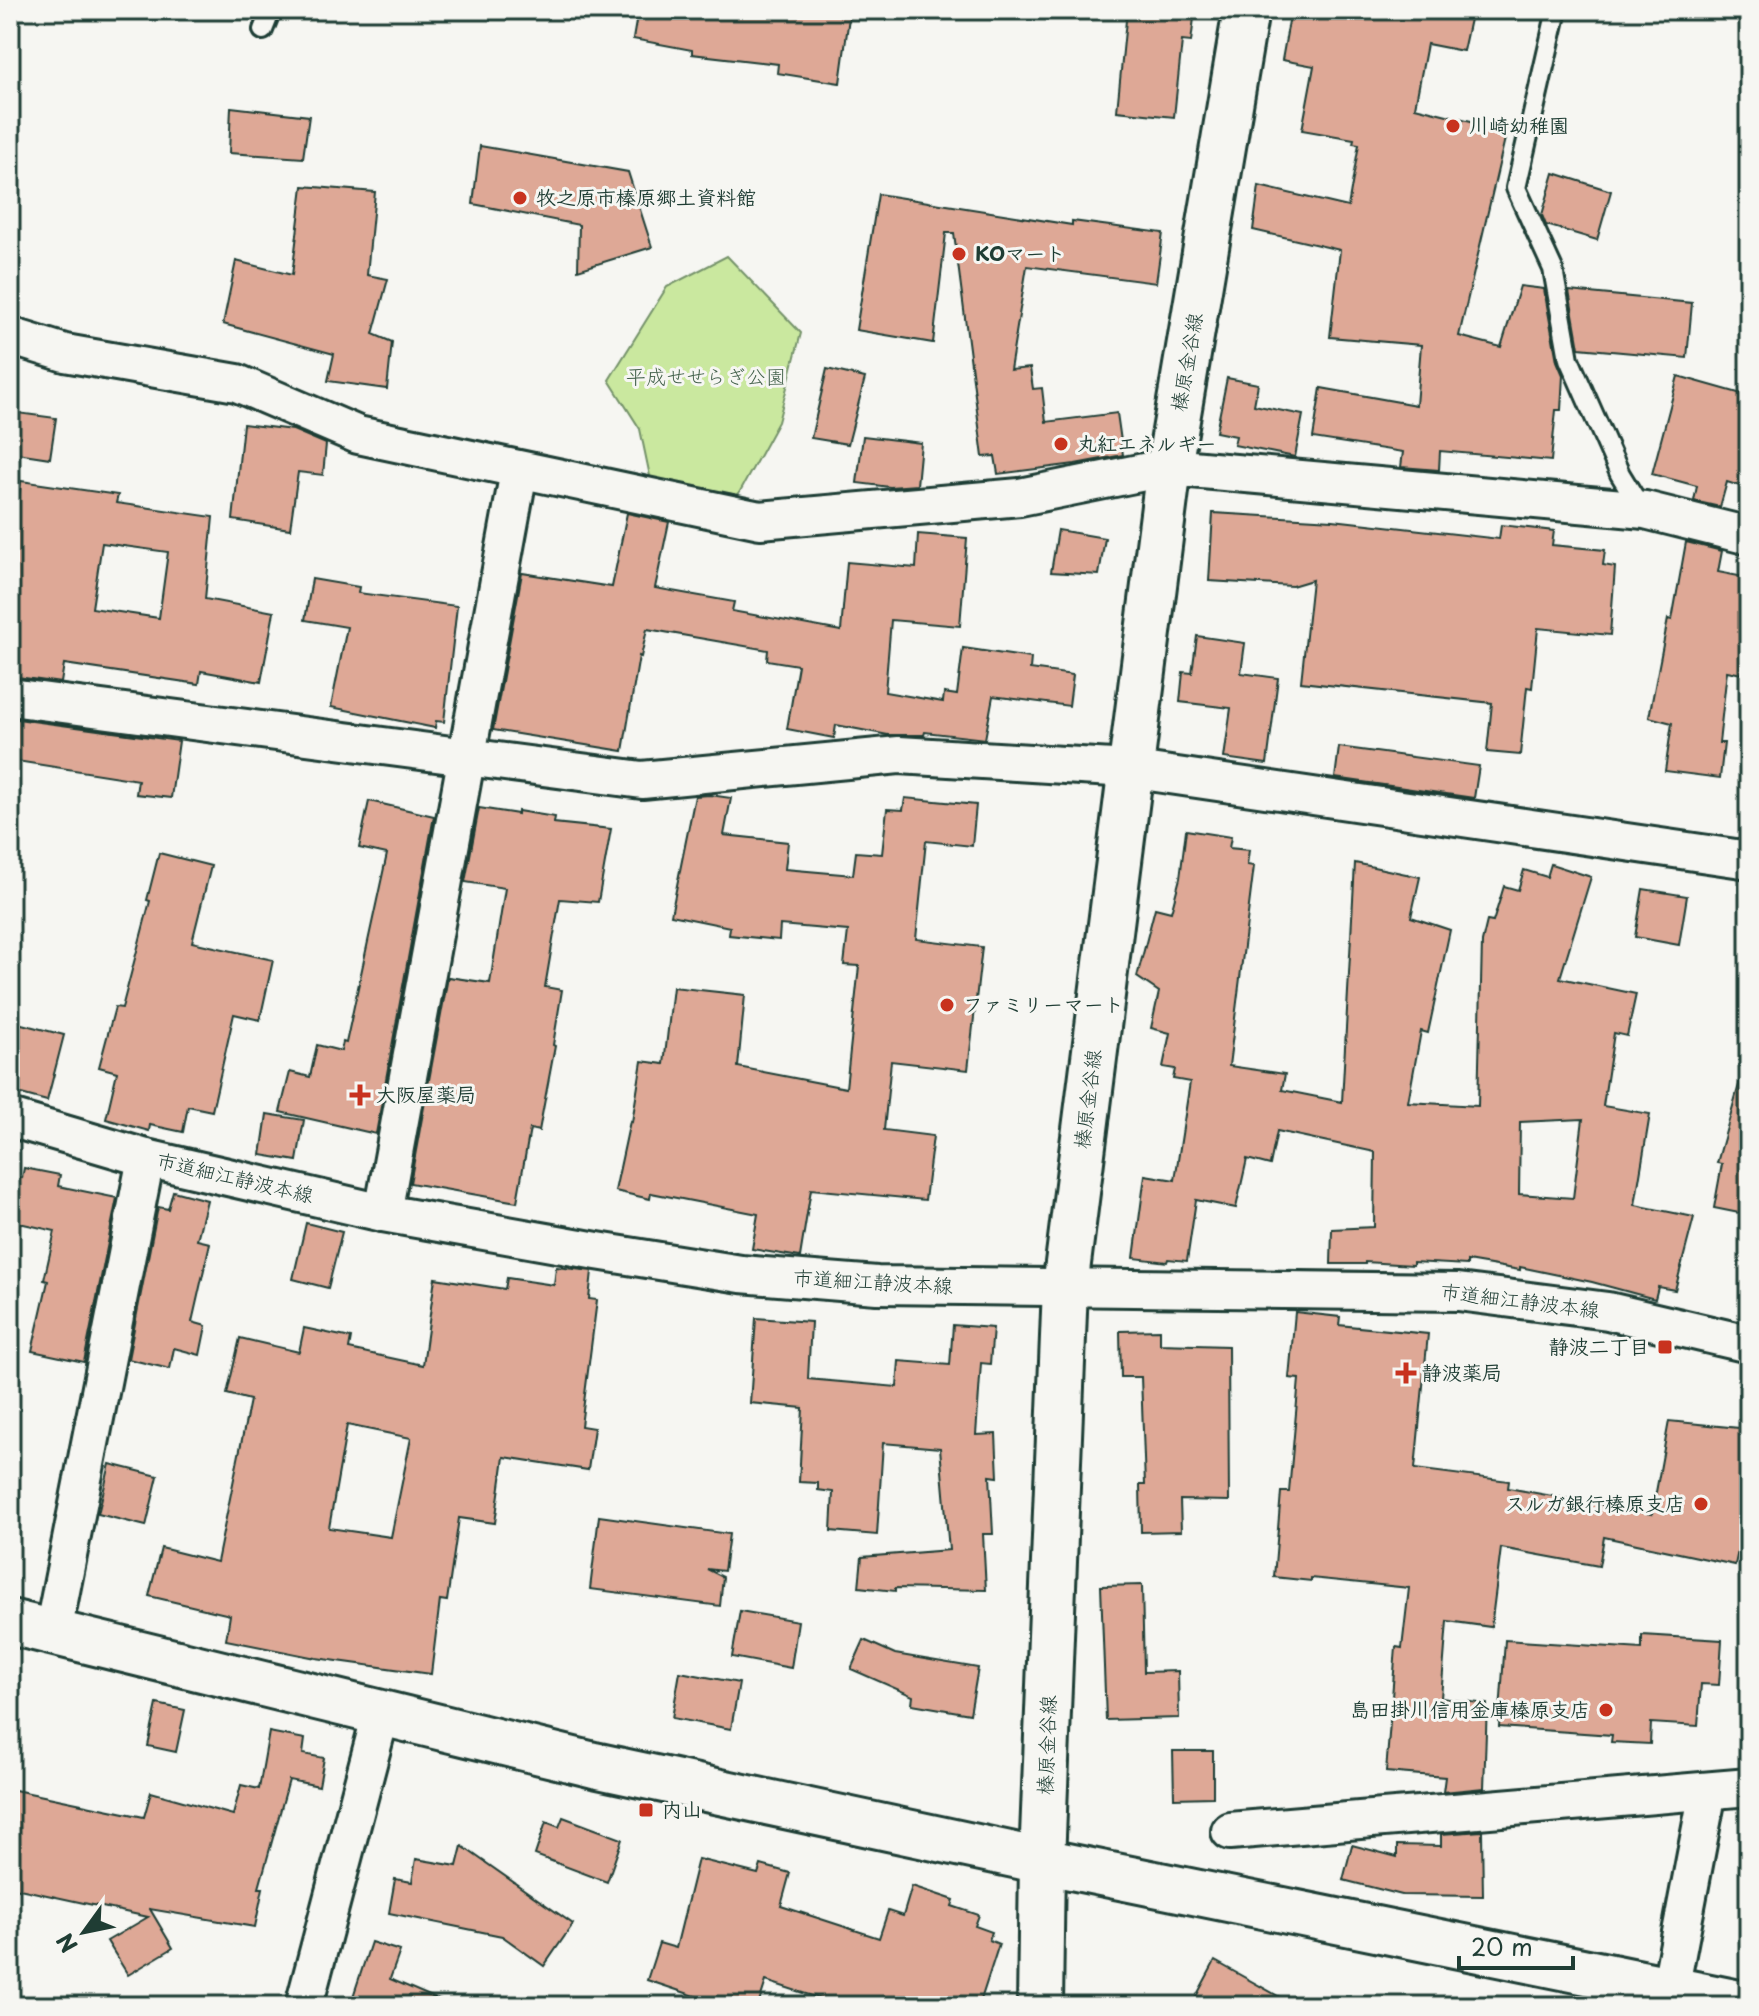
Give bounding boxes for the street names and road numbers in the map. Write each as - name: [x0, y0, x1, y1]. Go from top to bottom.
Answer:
- street label: 榛原金谷線: [1163, 310, 1209, 414]
- street label: 榛原金谷線: [1066, 1047, 1108, 1150]
- street label: 市道細江静波本線: [154, 1144, 317, 1210]
- street label: 市道細江静波本線: [792, 1262, 954, 1300]
- street label: 市道細江静波本線: [1439, 1275, 1601, 1325]
- street label: 榛原金谷線: [1029, 1694, 1063, 1795]

